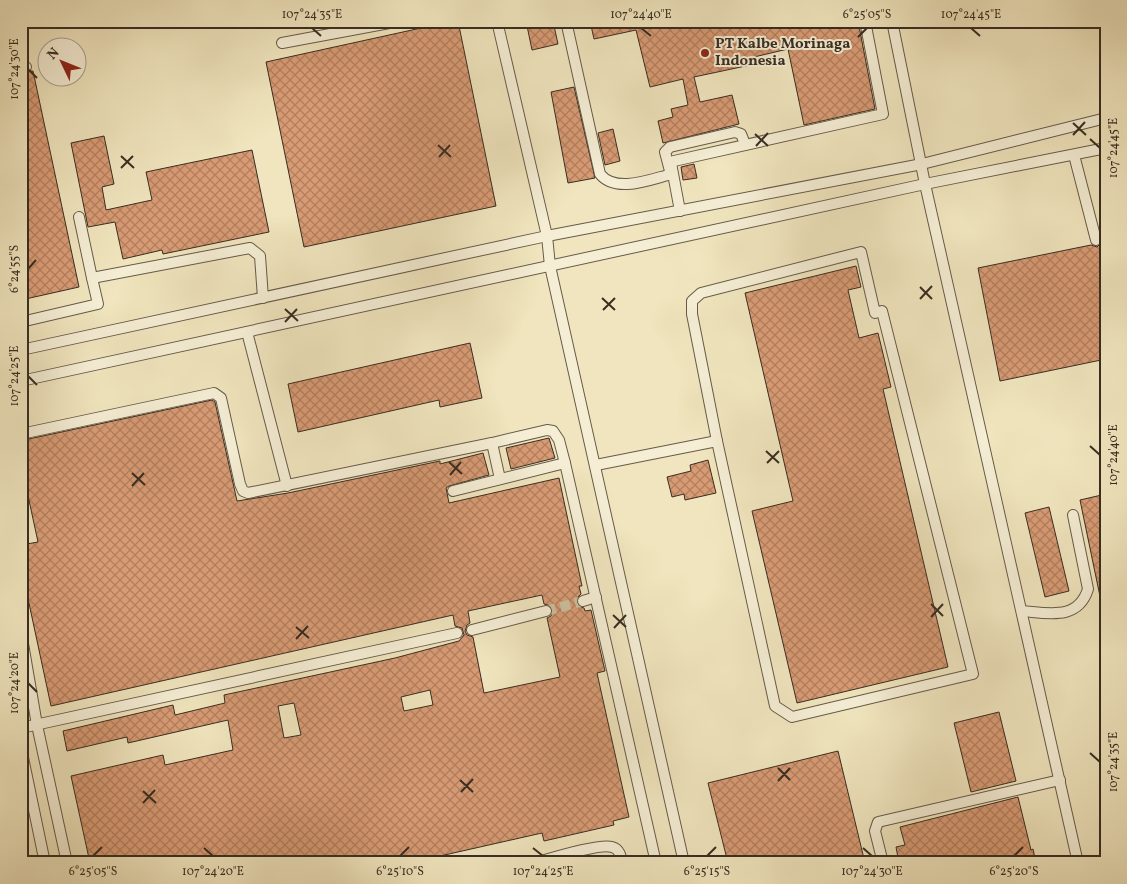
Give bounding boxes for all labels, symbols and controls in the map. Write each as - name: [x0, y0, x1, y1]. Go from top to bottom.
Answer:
- text: 107°24'35"E: [282, 7, 342, 23]
- text: 107°24'40"E: [610, 7, 672, 23]
- text: 6°25'05"S: [843, 7, 891, 23]
- text: 107°24'45"E: [941, 7, 1001, 23]
- place label: PT Kalbe Morinaga Indonesia: [715, 34, 850, 72]
- text: 107°24'30"E: [7, 38, 23, 100]
- north arrow: [38, 38, 88, 88]
- text: N: [43, 44, 64, 64]
- marker: PT Kalbe Morinaga Indonesia: [699, 47, 711, 59]
- text: 107°24'45"E: [1106, 118, 1122, 178]
- text: 6°24'55"S: [7, 245, 23, 293]
- text: 107°24'25"E: [7, 346, 23, 406]
- text: 107°24'40"E: [1106, 424, 1122, 486]
- text: 107°24'20"E: [7, 652, 23, 714]
- text: 107°24'35"E: [1106, 732, 1122, 792]
- text: 6°25'05"S: [69, 864, 117, 880]
- text: 107°24'20"E: [182, 864, 244, 880]
- text: 6°25'10"S: [376, 864, 424, 880]
- text: 107°24'25"E: [513, 864, 573, 880]
- text: 6°25'15"S: [684, 864, 730, 880]
- text: 107°24'30"E: [841, 864, 903, 880]
- text: 6°25'20"S: [989, 864, 1039, 880]

